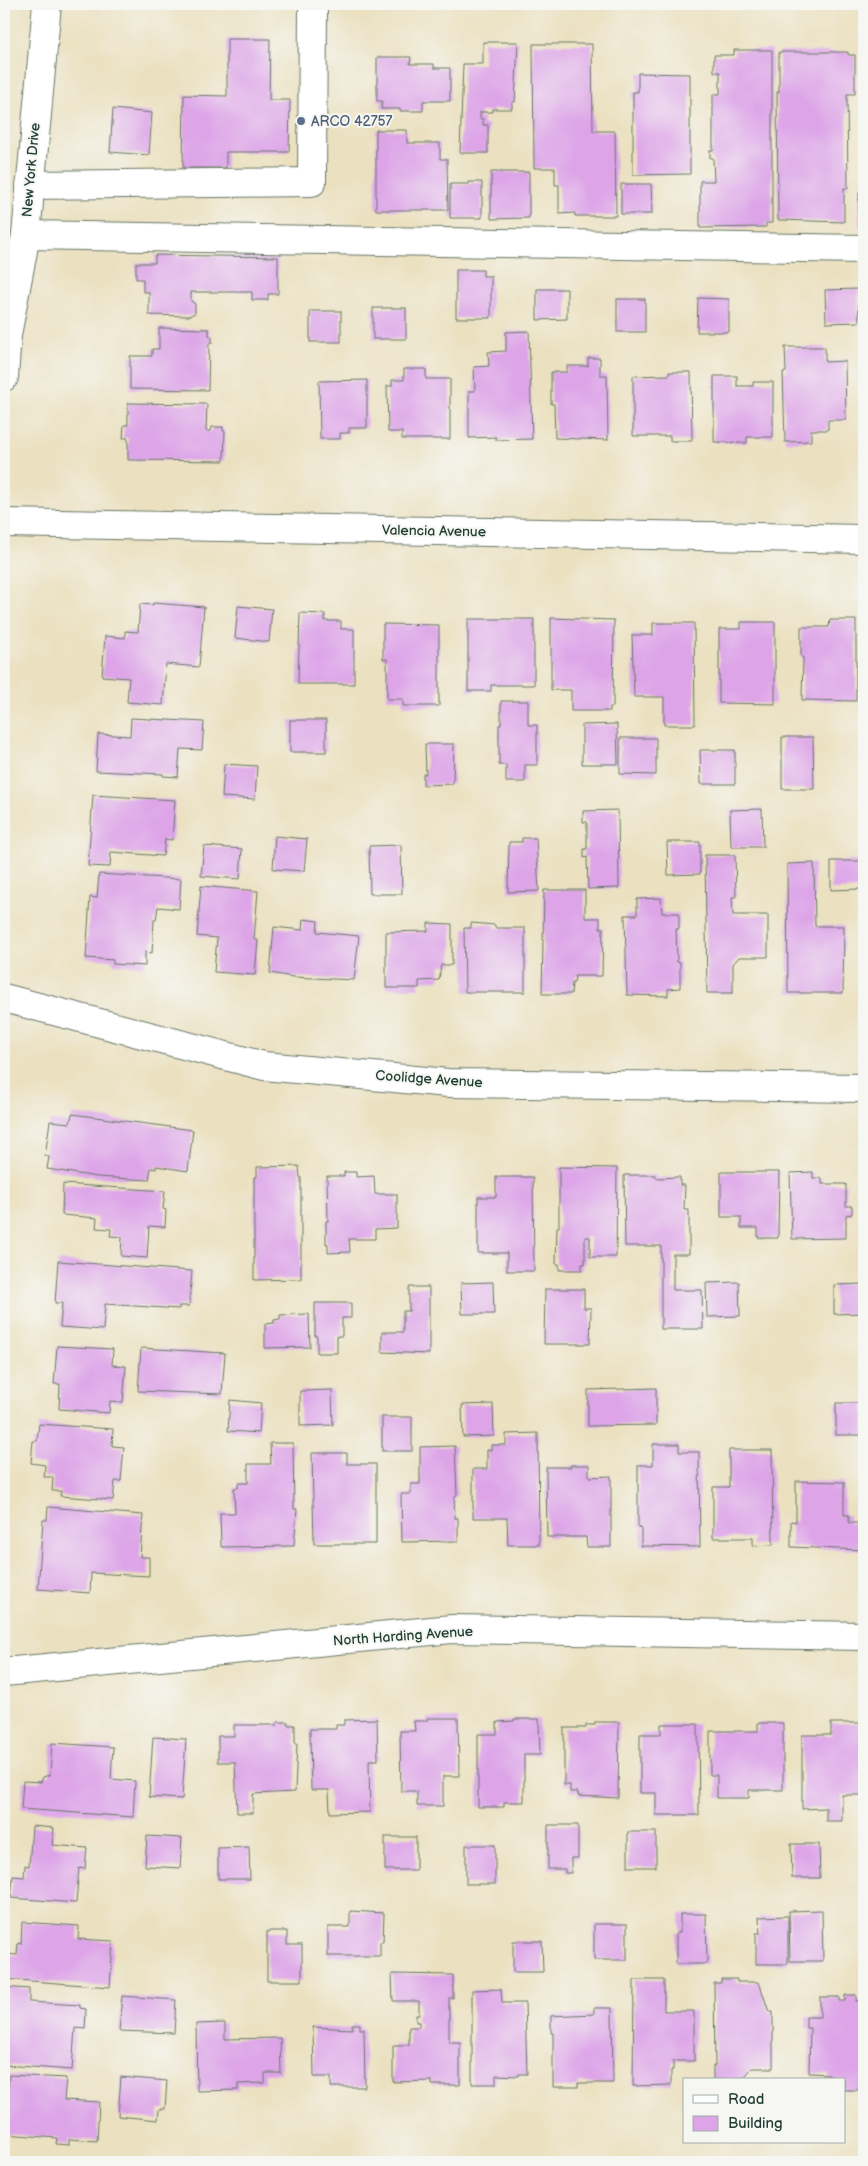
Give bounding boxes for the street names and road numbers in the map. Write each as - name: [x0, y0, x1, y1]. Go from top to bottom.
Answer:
- street label: New York Drive: [18, 122, 44, 218]
- street label: Valencia Avenue: [382, 522, 486, 540]
- street label: Coolidge Avenue: [375, 1067, 483, 1091]
- street label: North Harding Avenue: [332, 1623, 474, 1649]

